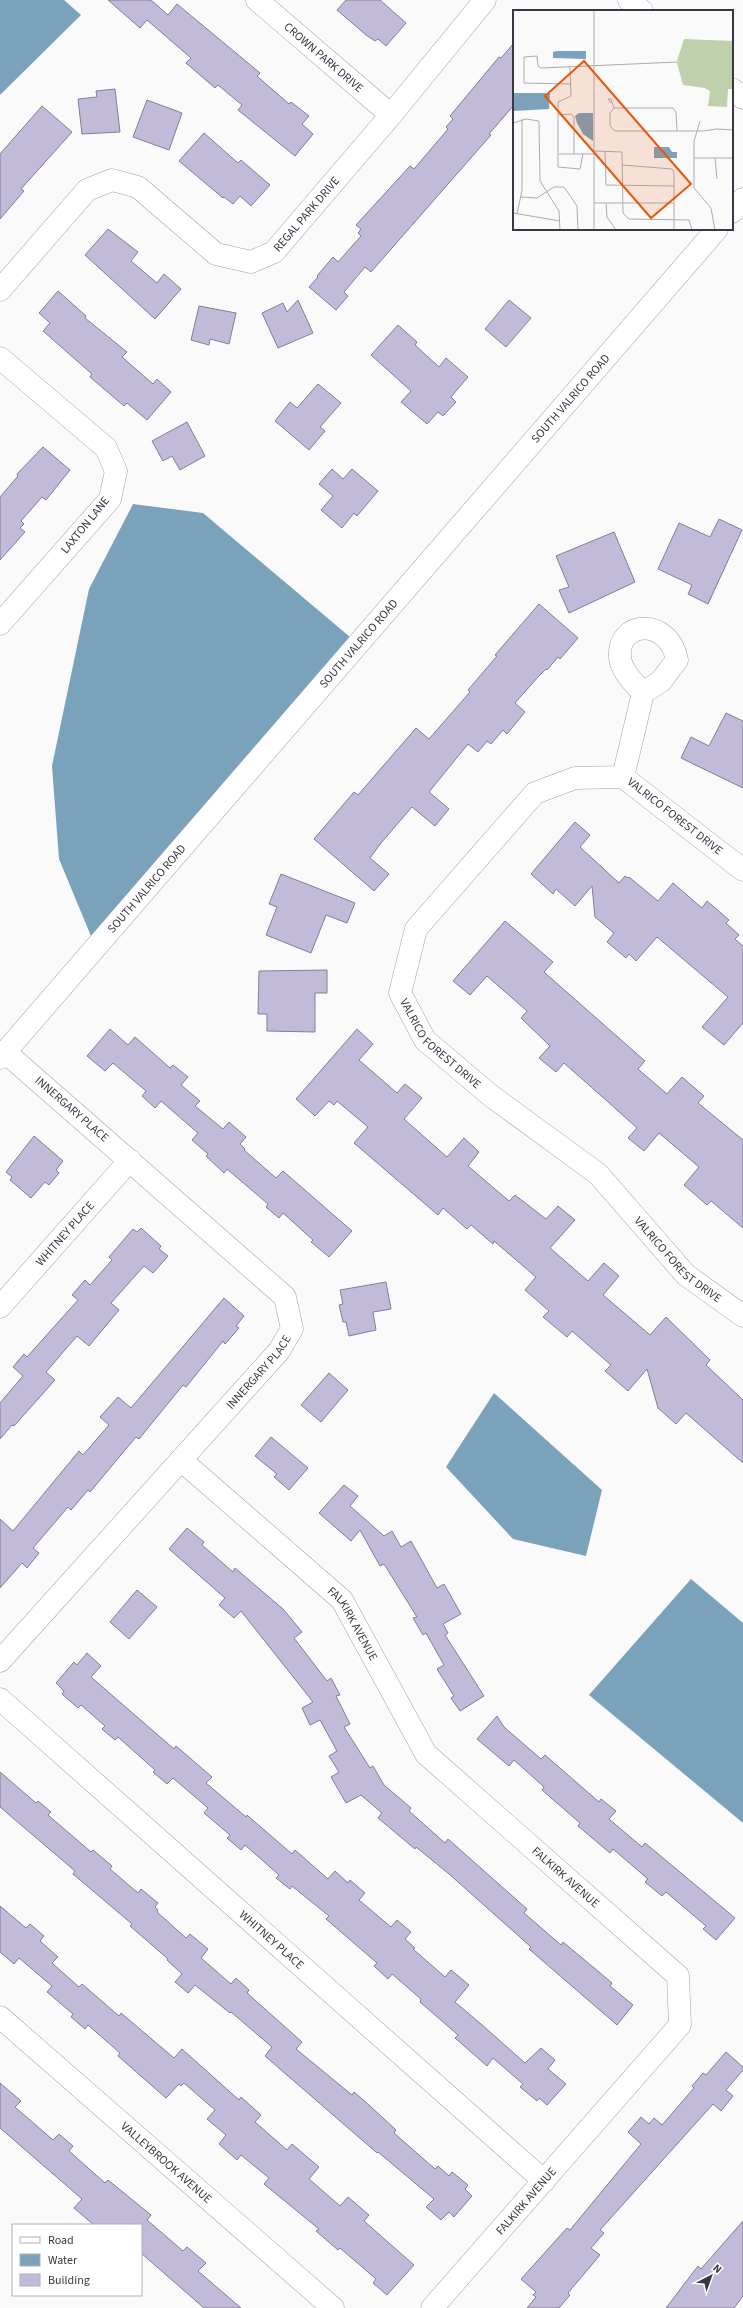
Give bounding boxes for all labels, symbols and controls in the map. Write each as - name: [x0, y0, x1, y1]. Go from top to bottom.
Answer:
- inset map: [513, 10, 733, 230]
- street label: CROWN PARK DRIVE: [280, 19, 367, 97]
- street label: REGAL PARK DRIVE: [270, 173, 344, 256]
- street label: SOUTH VALRICO ROAD: [528, 351, 614, 447]
- street label: LAXTON LANE: [57, 493, 114, 558]
- street label: SOUTH VALRICO ROAD: [316, 596, 402, 692]
- street label: VALRICO FOREST DRIVE: [623, 774, 726, 859]
- street label: SOUTH VALRICO ROAD: [104, 841, 190, 937]
- street label: VALRICO FOREST DRIVE: [395, 996, 484, 1093]
- street label: INNERGARY PLACE: [31, 1072, 112, 1146]
- street label: WHITNEY PLACE: [32, 1198, 99, 1270]
- street label: VALRICO FOREST DRIVE: [630, 1213, 725, 1307]
- street label: INNERGARY PLACE: [223, 1332, 296, 1413]
- street label: FALKIRK AVENUE: [323, 1583, 382, 1664]
- street label: FALKIRK AVENUE: [528, 1843, 603, 1912]
- street label: WHITNEY PLACE: [235, 1907, 307, 1973]
- street label: VALLEYBROOK AVENUE: [117, 2118, 215, 2207]
- street label: FALKIRK AVENUE: [492, 2164, 561, 2239]
- legend: [12, 2224, 142, 2296]
- text: Road: [48, 2232, 74, 2249]
- text: Water: [48, 2252, 78, 2269]
- north arrow: [691, 2256, 731, 2296]
- text: N: [710, 2261, 725, 2277]
- text: Building: [48, 2272, 90, 2289]

